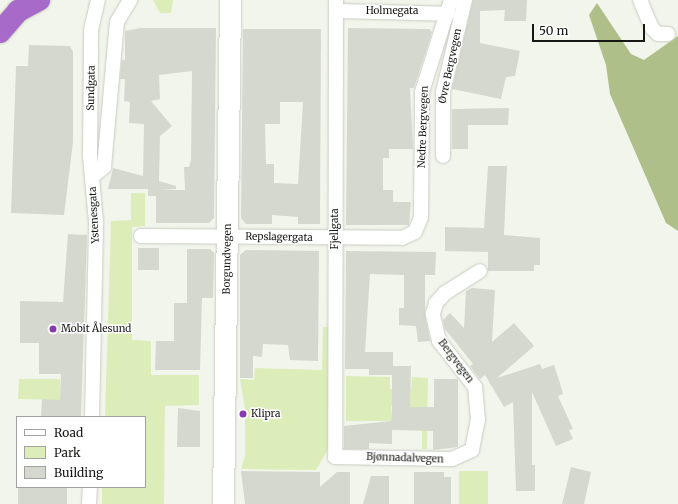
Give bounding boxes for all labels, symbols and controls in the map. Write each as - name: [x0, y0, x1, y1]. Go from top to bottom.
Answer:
- street label: Holmegata: [366, 5, 418, 17]
- scale bar: [534, 16, 647, 42]
- text: 50 m: [539, 23, 568, 38]
- street label: Øvre Bergvegen: [436, 27, 464, 105]
- street label: Sundgata: [85, 65, 97, 111]
- street label: Nedre Bergvegen: [416, 86, 430, 168]
- street label: Ystenesgata: [87, 186, 101, 244]
- street label: Fjellgata: [329, 208, 341, 250]
- street label: Borgundvegen: [220, 224, 234, 294]
- street label: Repslagergata: [245, 230, 313, 244]
- place label: Mobit Ålesund: [61, 323, 131, 335]
- marker: Mobit Ålesund: [48, 324, 58, 334]
- street label: Bergvegen: [436, 337, 476, 385]
- place label: Klipra: [251, 408, 280, 420]
- marker: Klipra: [238, 409, 248, 419]
- legend: [16, 416, 146, 488]
- text: Road: [54, 425, 83, 440]
- text: Park: [54, 445, 81, 460]
- street label: Bjønnadalvegen: [366, 451, 444, 465]
- text: Building: [54, 465, 103, 480]

